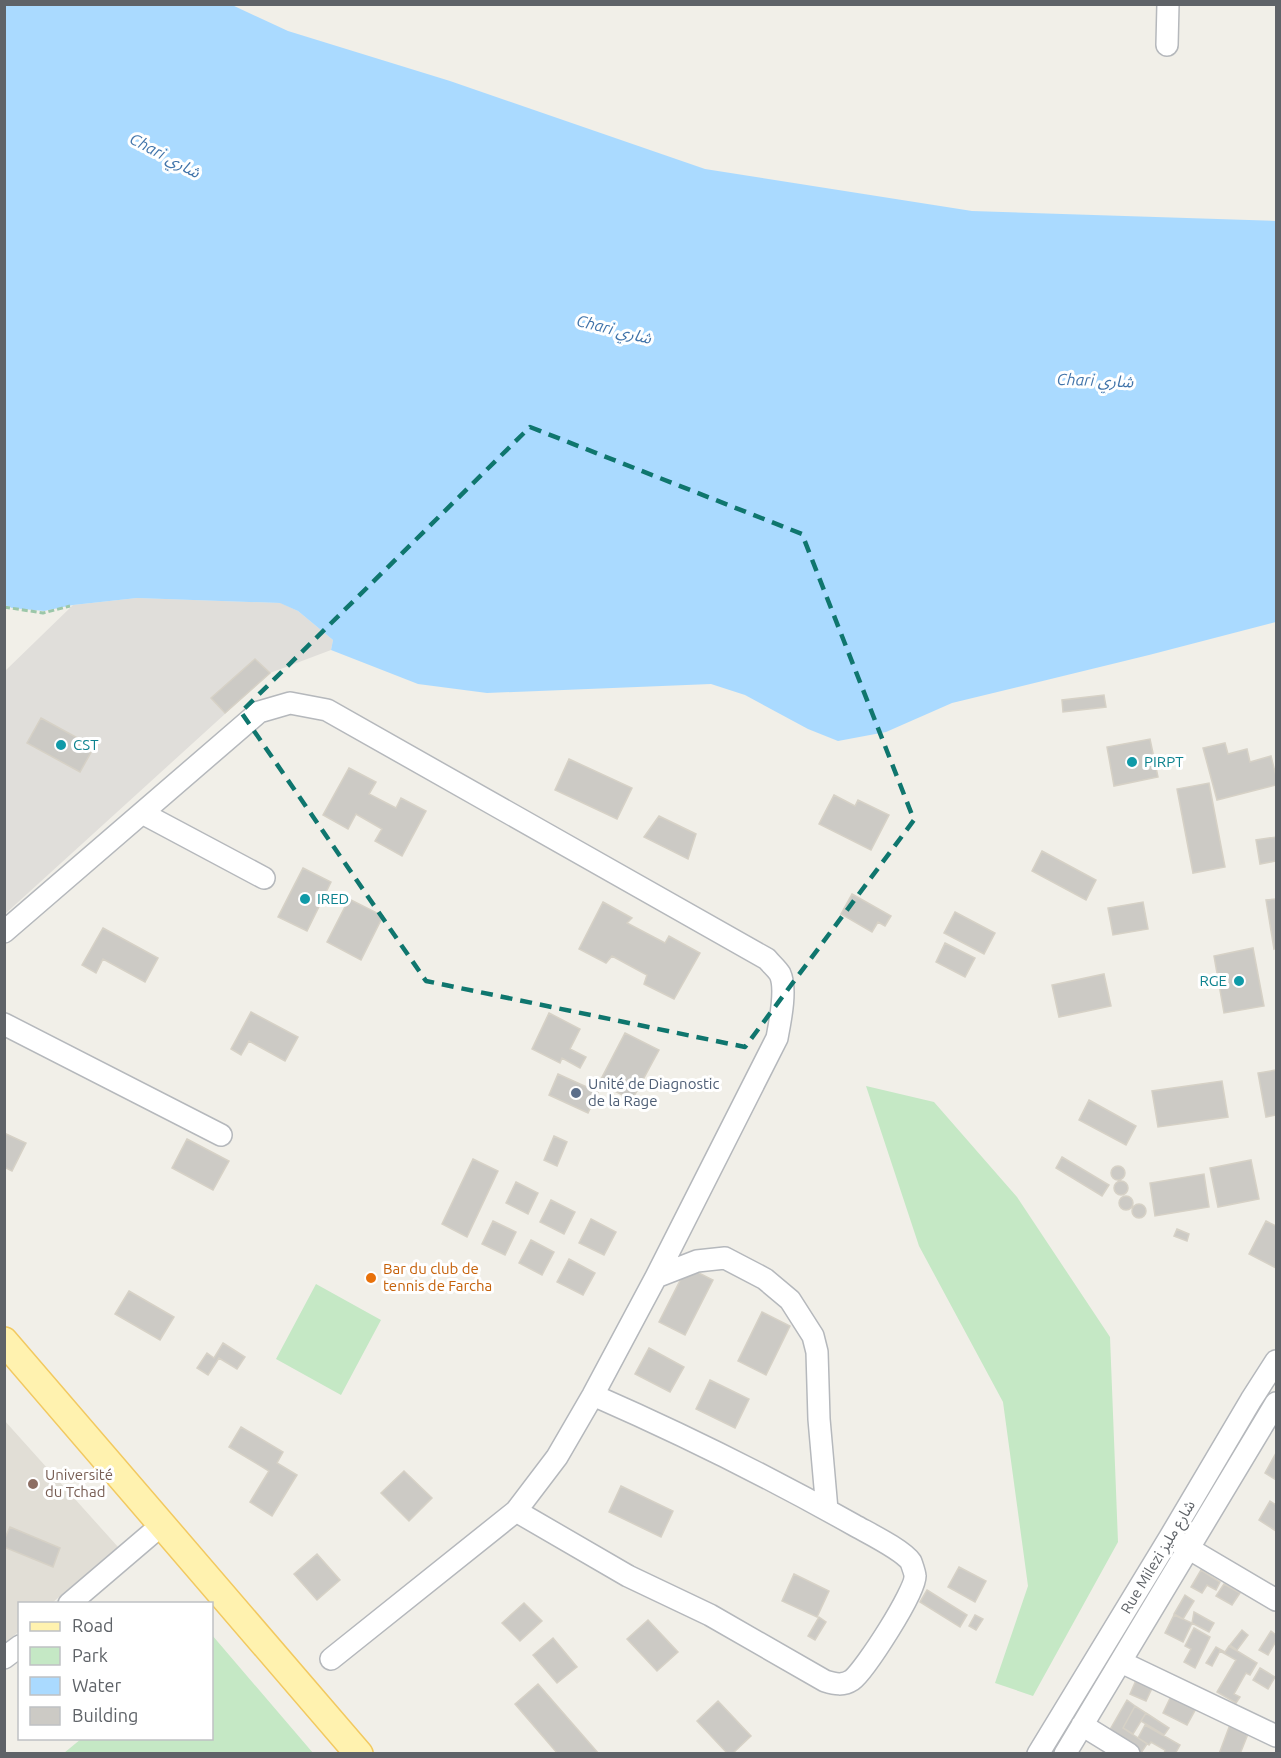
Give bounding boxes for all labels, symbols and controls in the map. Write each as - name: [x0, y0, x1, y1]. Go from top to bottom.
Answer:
- water label: Chari شاري: [125, 129, 203, 185]
- water label: Chari شاري: [574, 311, 654, 352]
- water label: Chari شاري: [1056, 370, 1134, 395]
- place label: CST: [73, 736, 99, 753]
- marker: CST: [54, 738, 68, 752]
- place label: PIRPT: [1144, 753, 1184, 770]
- marker: PIRPT: [1125, 755, 1139, 769]
- place label: IRED: [317, 890, 349, 907]
- marker: IRED: [298, 892, 312, 906]
- place label: RGE: [1199, 972, 1227, 989]
- marker: RGE: [1232, 974, 1246, 988]
- place label: Unité de Diagnostic de la Rage: [588, 1075, 719, 1109]
- marker: Unité de Diagnostic de la Rage: [569, 1086, 583, 1100]
- place label: Bar du club de tennis de Farcha: [383, 1260, 492, 1294]
- marker: Bar du club de tennis de Farcha: [364, 1271, 378, 1285]
- place label: Université du Tchad: [45, 1466, 113, 1500]
- marker: Université du Tchad: [26, 1477, 40, 1491]
- street label: Rue Milezi شارع مليز: [1117, 1497, 1202, 1619]
- legend: [18, 1602, 213, 1740]
- text: Road: [72, 1615, 114, 1635]
- text: Park: [72, 1645, 108, 1665]
- text: Water: [72, 1675, 122, 1695]
- text: Building: [72, 1705, 138, 1725]

